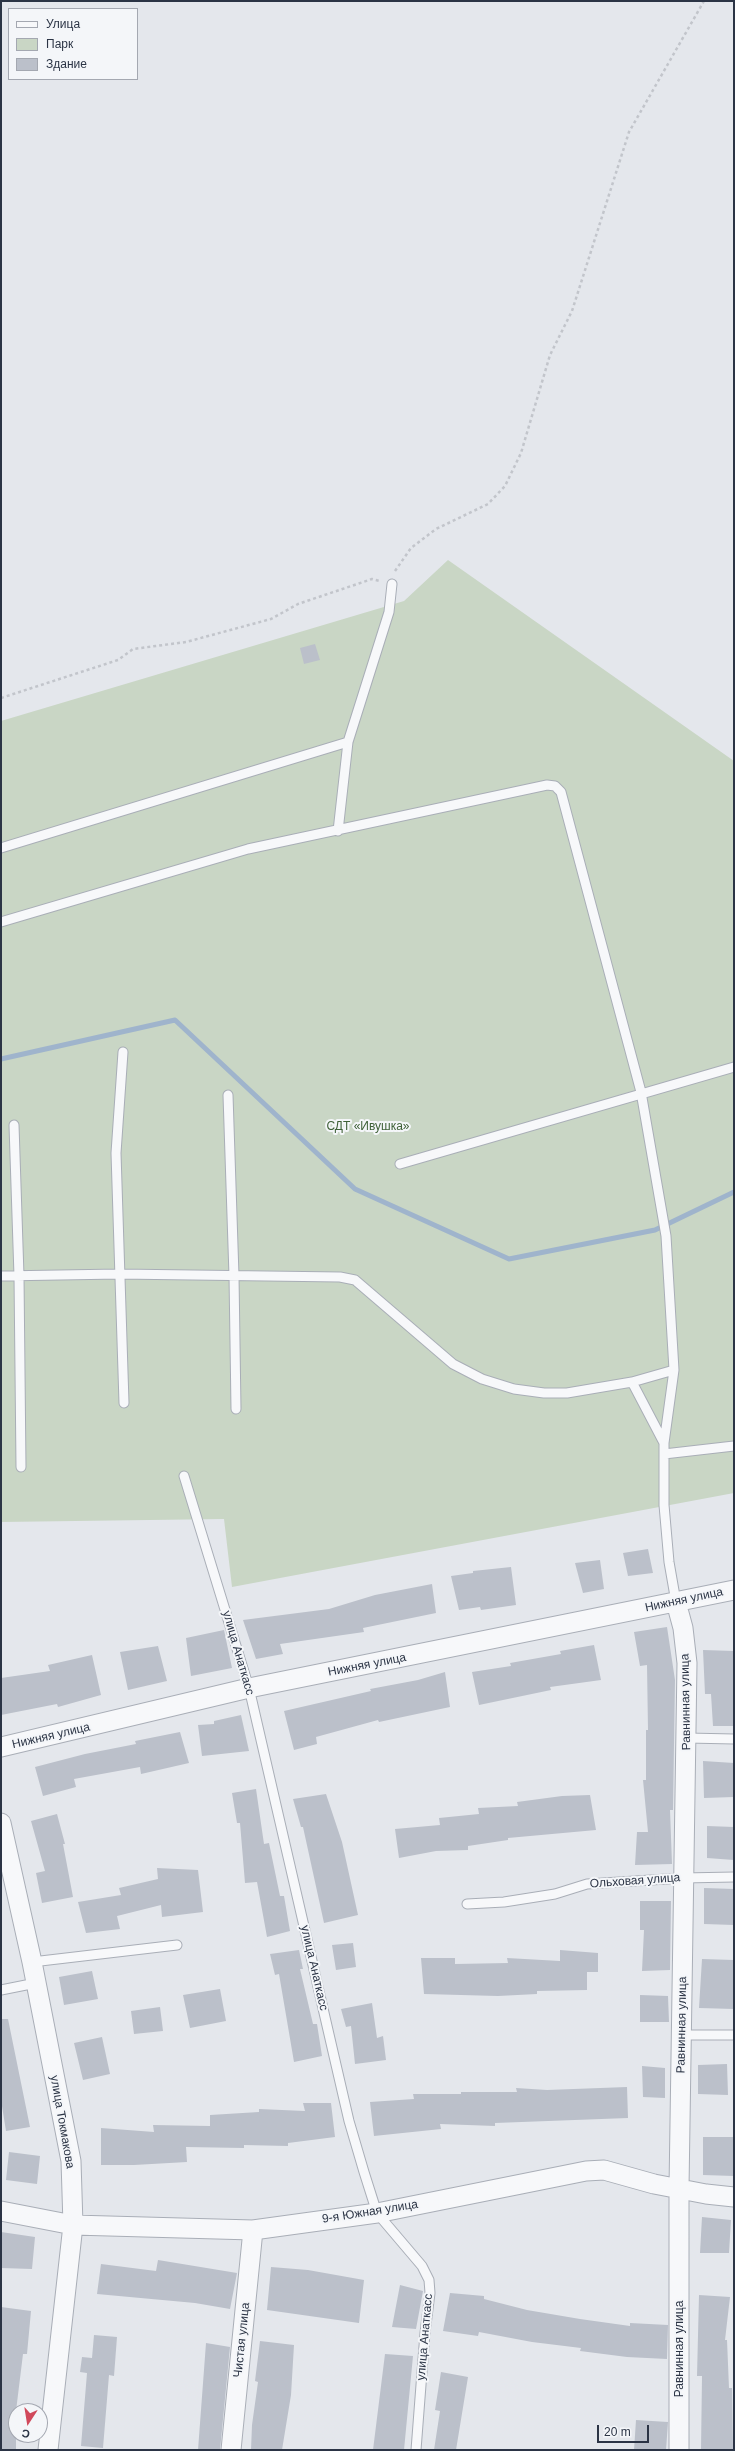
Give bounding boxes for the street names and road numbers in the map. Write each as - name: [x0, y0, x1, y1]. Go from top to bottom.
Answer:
- street label: Нижняя улица: [644, 1585, 724, 1615]
- street label: улица Анаткасс: [219, 1609, 257, 1697]
- street label: Нижняя улица: [327, 1650, 407, 1680]
- street label: Равнинная улица: [678, 1654, 694, 1750]
- street label: Нижняя улица: [11, 1720, 91, 1752]
- street label: Ольховая улица: [589, 1871, 681, 1891]
- street label: улица Анаткасс: [297, 1924, 331, 2012]
- street label: Равнинная улица: [674, 1977, 690, 2073]
- street label: улица Токмакова: [47, 2074, 77, 2170]
- street label: 9-я Южная улица: [321, 2197, 419, 2227]
- street label: улица Анаткасс: [414, 2293, 436, 2381]
- street label: Равнинная улица: [673, 2301, 687, 2397]
- street label: Чистая улица: [231, 2302, 253, 2378]

